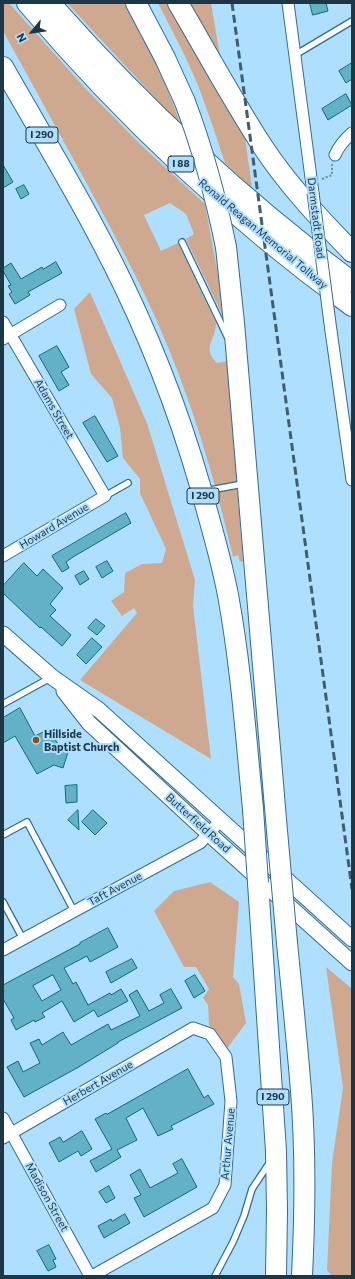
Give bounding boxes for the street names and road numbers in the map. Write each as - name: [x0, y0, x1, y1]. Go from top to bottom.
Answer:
- road number: I 290: [26, 127, 58, 143]
- road number: I 88: [168, 156, 194, 172]
- street label: Ronald Reagan Memorial Tollway: [196, 176, 330, 292]
- street label: Darmstadt Road: [304, 177, 328, 259]
- street label: Adams Street: [31, 377, 77, 441]
- road number: I 290: [187, 488, 219, 504]
- street label: Howard Avenue: [17, 500, 91, 552]
- street label: Butterfield Road: [163, 791, 233, 855]
- street label: Taft Avenue: [86, 869, 144, 909]
- street label: Herbert Avenue: [61, 1058, 135, 1108]
- road number: I 290: [257, 1089, 289, 1105]
- street label: Arthur Avenue: [218, 1108, 238, 1180]
- street label: Madison Street: [23, 1160, 71, 1234]

